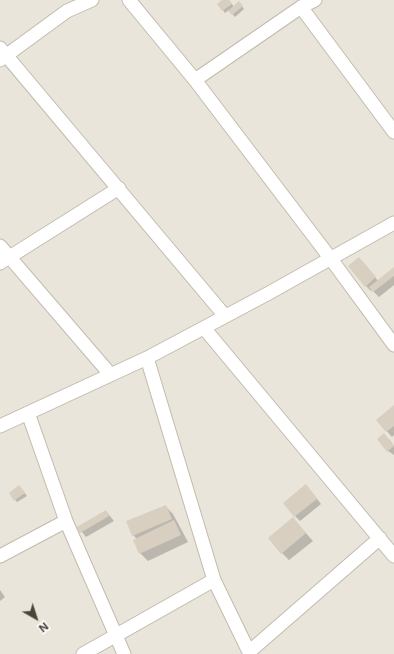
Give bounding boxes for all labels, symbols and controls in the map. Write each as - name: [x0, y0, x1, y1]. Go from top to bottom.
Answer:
- north arrow: [16, 598, 56, 638]
- text: N: [36, 619, 51, 635]

